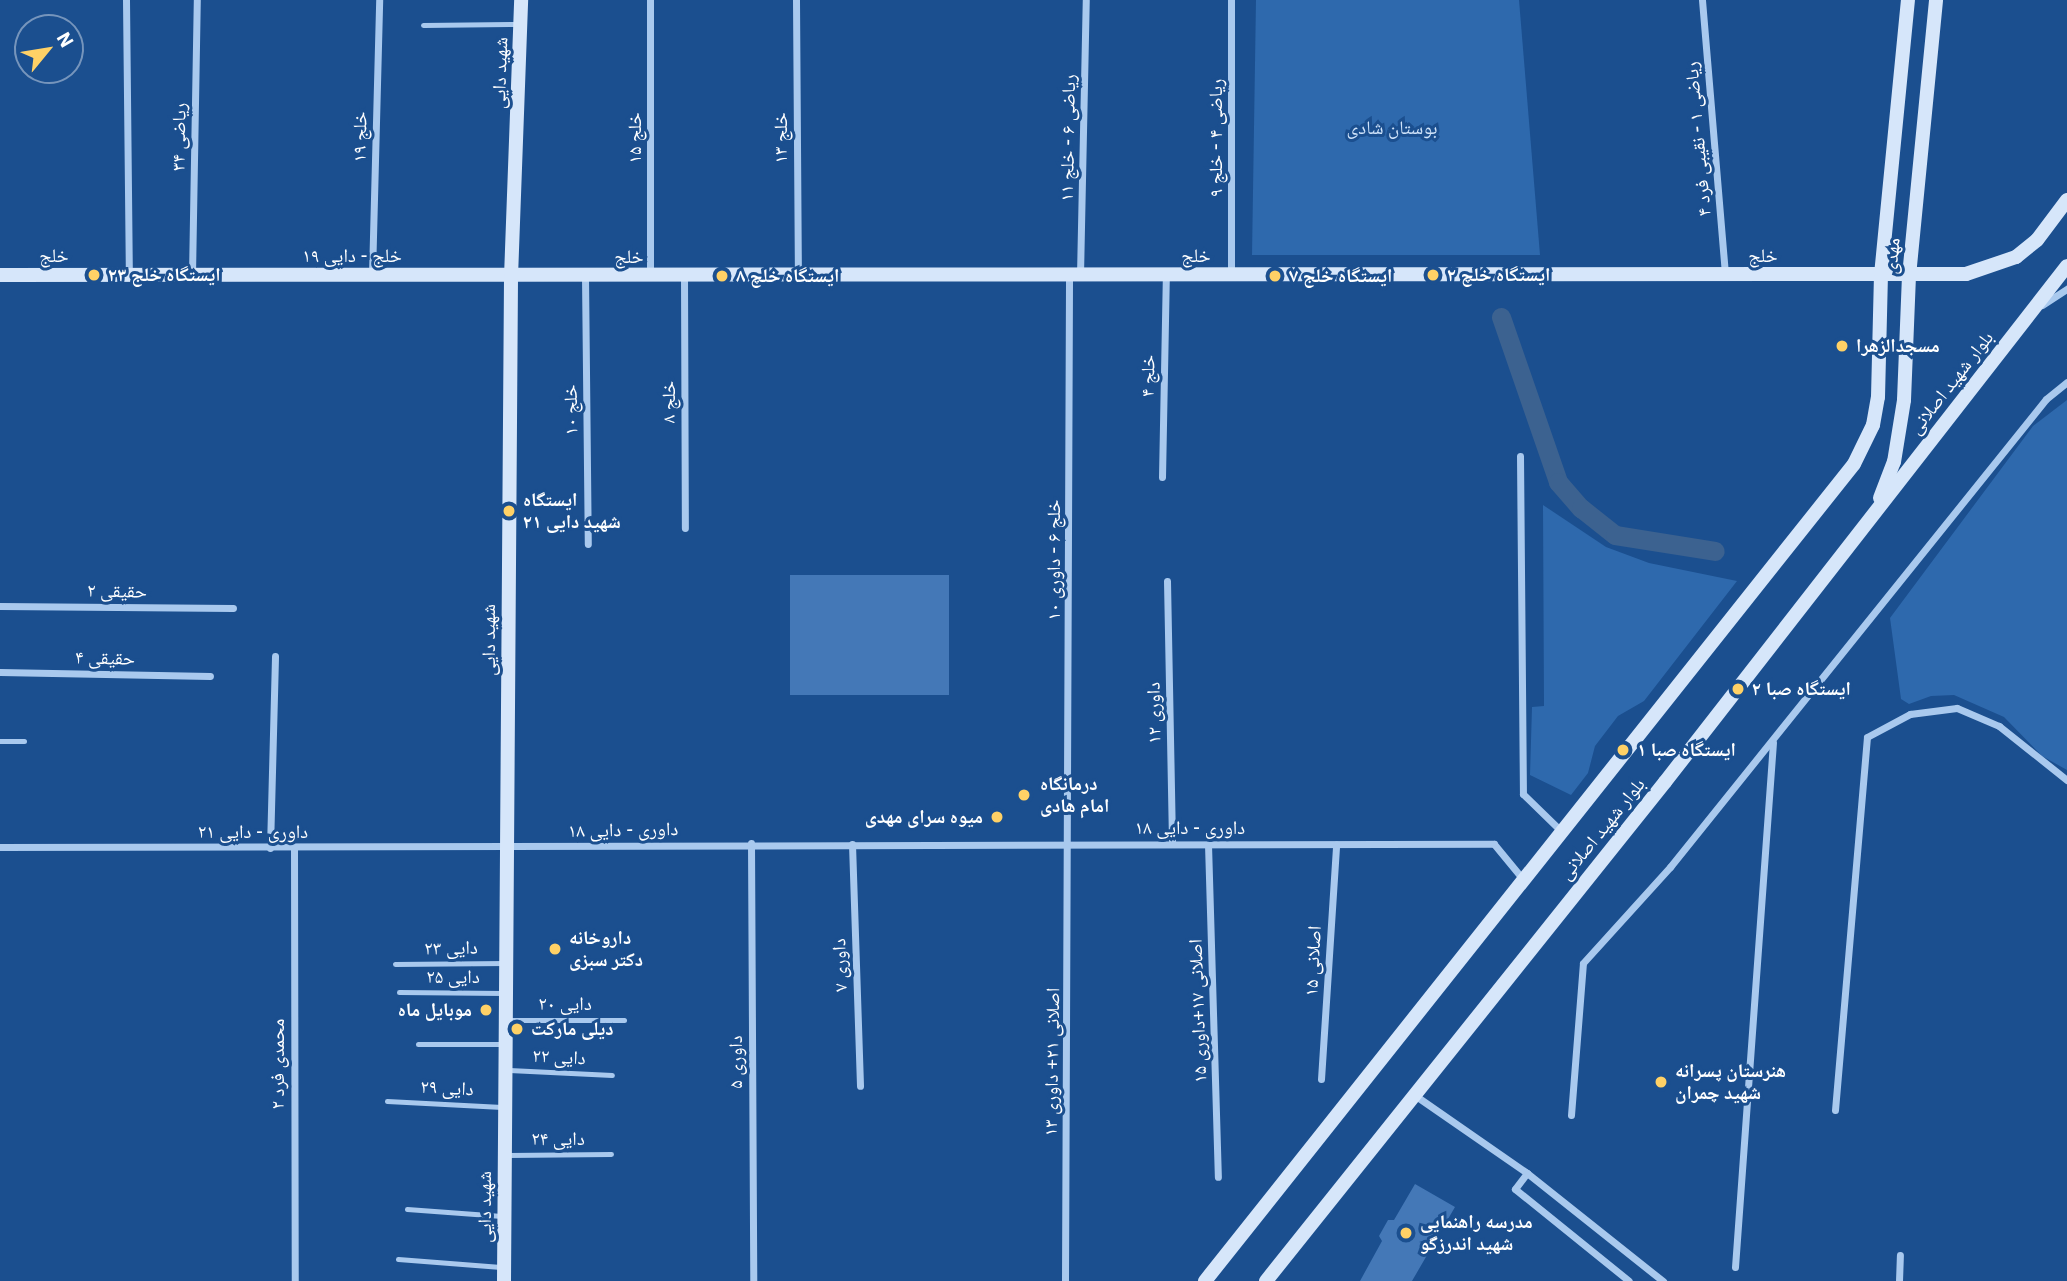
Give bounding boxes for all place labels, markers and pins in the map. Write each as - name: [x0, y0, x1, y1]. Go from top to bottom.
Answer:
- place label: ایستگاه خلج ۲۳: [108, 264, 221, 286]
- place label: ایستگاه خلچ ۲: [1447, 264, 1550, 286]
- place label: ایستگاه خلچ ۸: [736, 265, 839, 287]
- place label: ایستگاه خلج ۷: [1289, 265, 1392, 287]
- marker: ایستگاه خلج ۲۳: [86, 267, 102, 283]
- marker: ایستگاه خلچ ۲: [1425, 267, 1441, 283]
- marker: ایستگاه خلچ ۸: [714, 268, 730, 284]
- marker: ایستگاه خلج ۷: [1267, 268, 1283, 284]
- place label: مسجدالزهرا: [1856, 335, 1940, 357]
- marker: مسجدالزهرا: [1834, 338, 1850, 354]
- place label: ایستگاه شهید دایی ۲۱: [523, 489, 621, 533]
- marker: ایستگاه شهید دایی ۲۱: [501, 503, 517, 519]
- place label: ایستگاه صبا ۲: [1752, 678, 1851, 700]
- marker: ایستگاه صبا ۲: [1730, 681, 1746, 697]
- place label: ایستگاه صبا ۱: [1637, 739, 1736, 761]
- marker: ایستگاه صبا ۱: [1615, 742, 1631, 758]
- place label: درمانگاه امام هادی: [1040, 773, 1110, 817]
- marker: درمانگاه امام هادی: [1014, 785, 1034, 805]
- place label: میوه سرای مهدی: [865, 806, 983, 828]
- marker: میوه سرای مهدی: [989, 809, 1005, 825]
- place label: داروخانه دکتر سبزی: [569, 927, 643, 971]
- marker: داروخانه دکتر سبزی: [547, 941, 563, 957]
- place label: موبایل ماه: [398, 999, 472, 1021]
- marker: موبایل ماه: [478, 1002, 494, 1018]
- place label: دیلی مارکت: [531, 1018, 614, 1040]
- marker: دیلی مارکت: [509, 1021, 525, 1037]
- place label: هنرستان پسرانه شهید چمران: [1675, 1060, 1786, 1104]
- marker: هنرستان پسرانه شهید چمران: [1653, 1074, 1669, 1090]
- place label: مدرسه راهنمایی شهید اندرزگو: [1420, 1211, 1533, 1255]
- marker: مدرسه راهنمایی شهید اندرزگو: [1398, 1225, 1414, 1241]

